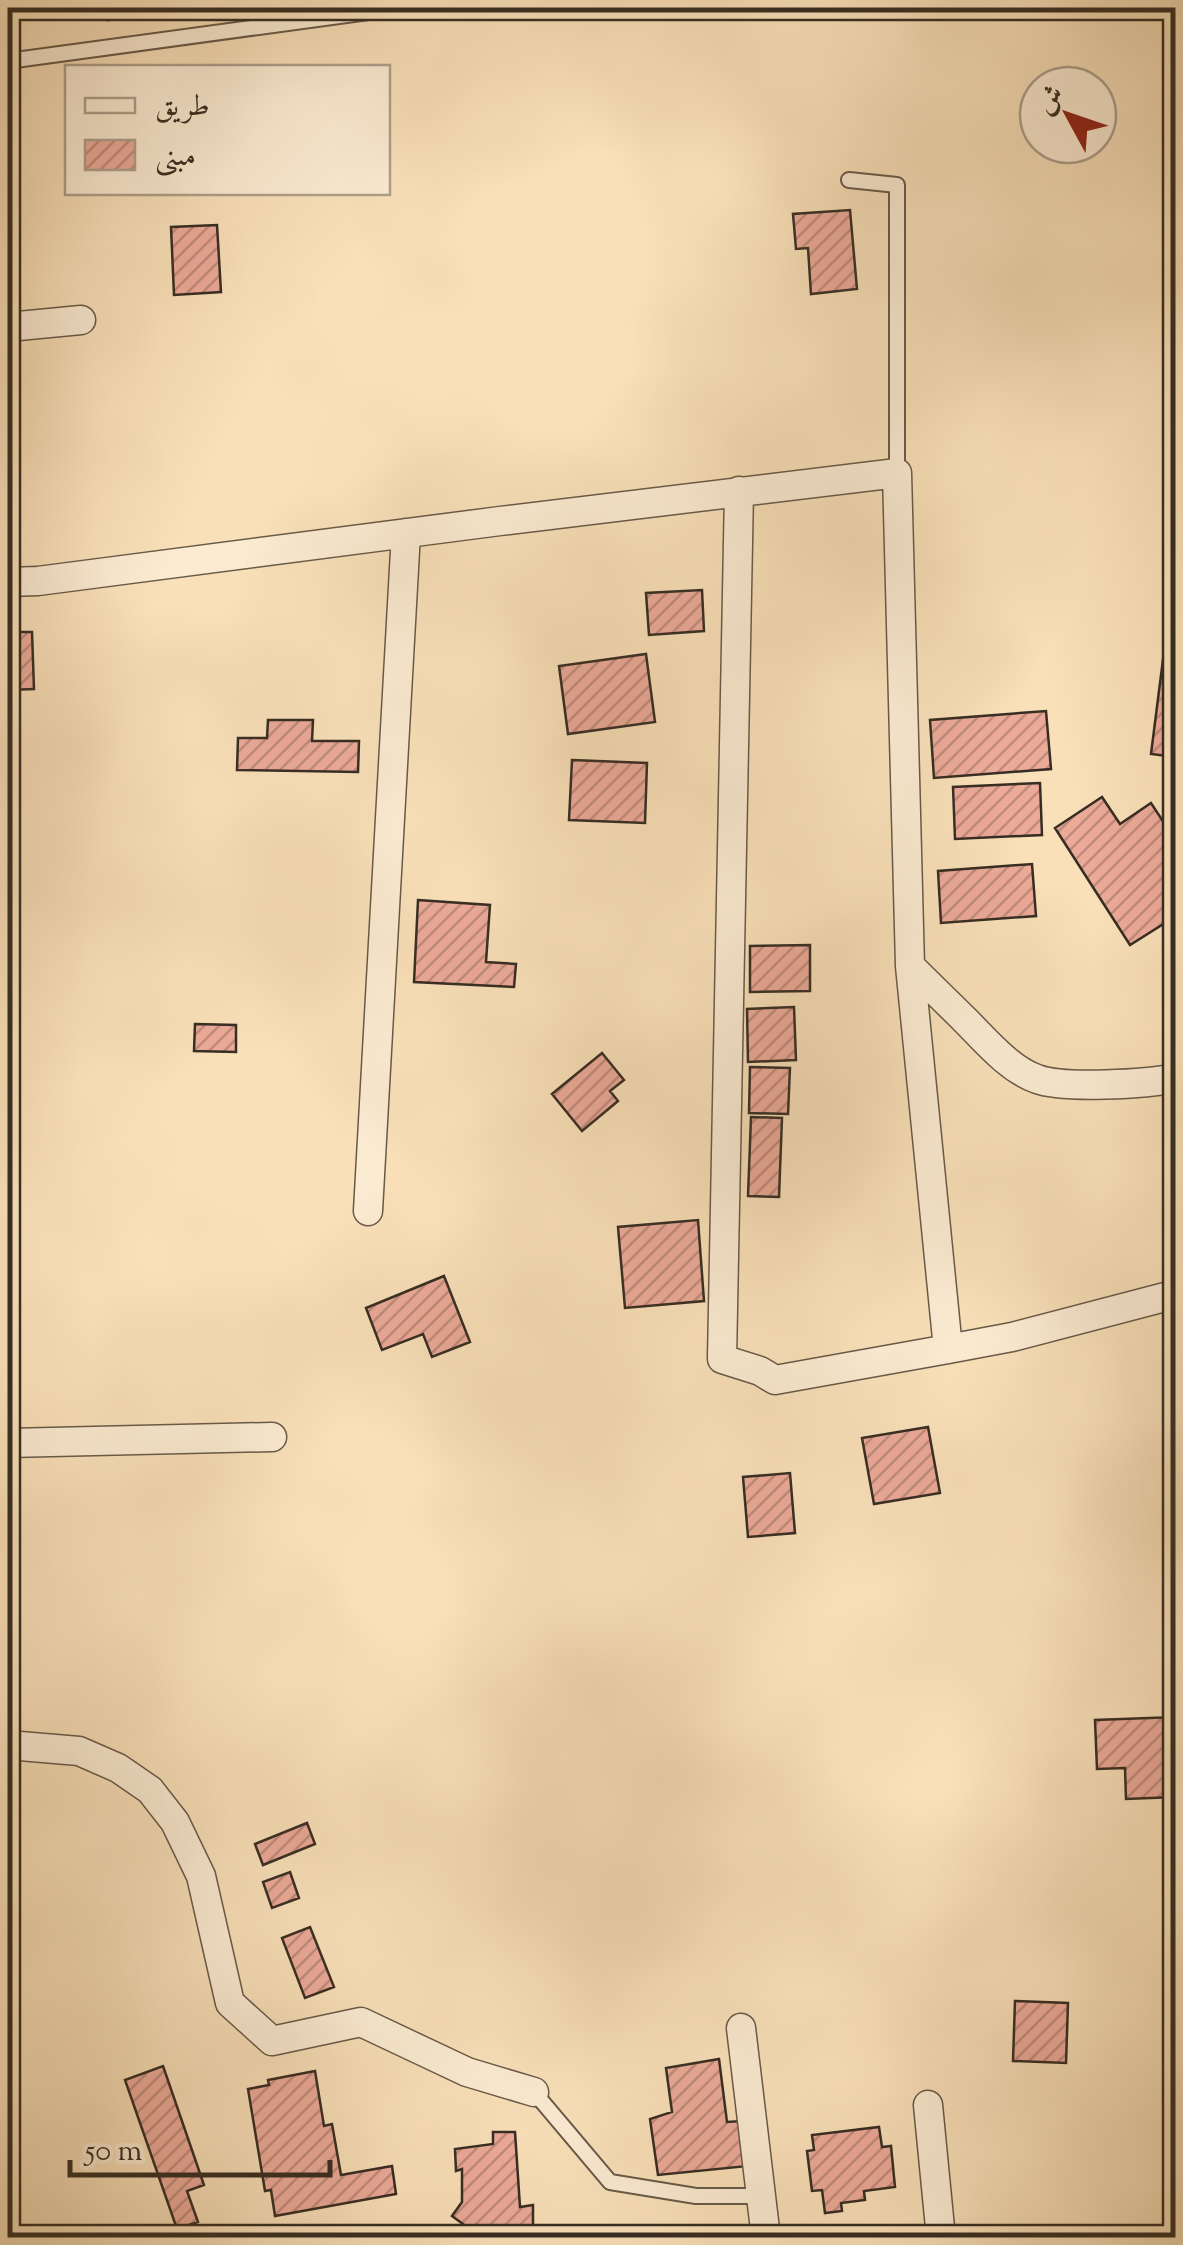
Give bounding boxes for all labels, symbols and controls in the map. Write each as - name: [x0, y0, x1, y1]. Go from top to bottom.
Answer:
- legend: [65, 65, 390, 195]
- north arrow: [1018, 65, 1118, 165]
- text: ش: [1027, 77, 1075, 124]
- text: طريق: [155, 86, 210, 129]
- text: مبنى: [155, 136, 196, 179]
- scale bar: [70, 2115, 330, 2177]
- text: 50 m: [83, 2131, 143, 2174]

